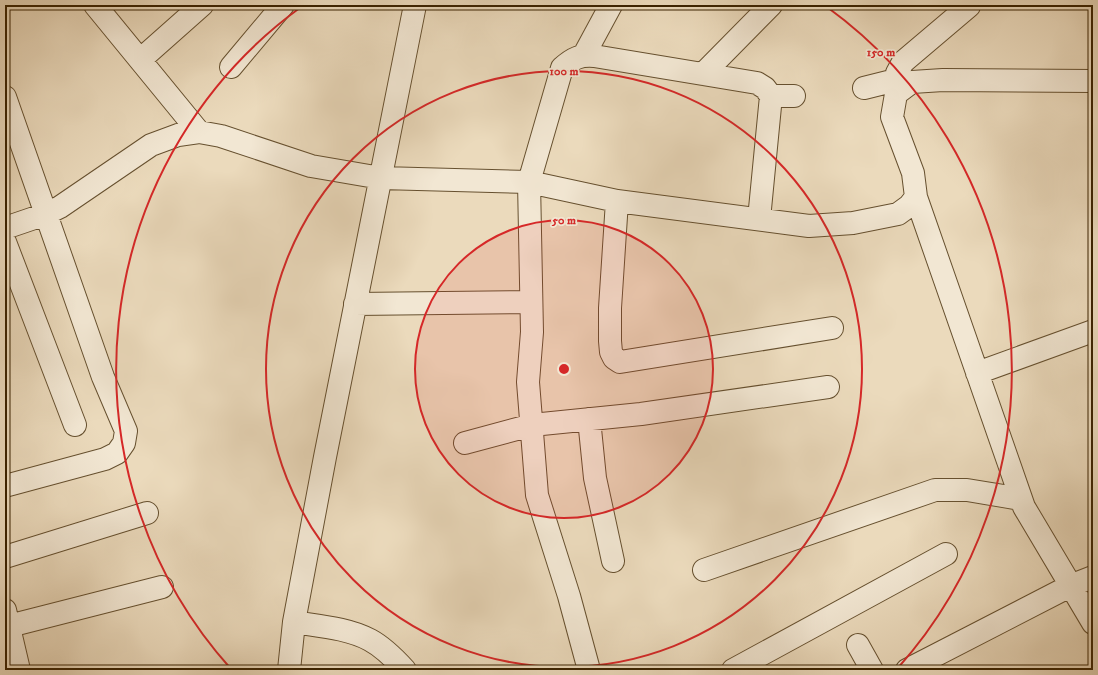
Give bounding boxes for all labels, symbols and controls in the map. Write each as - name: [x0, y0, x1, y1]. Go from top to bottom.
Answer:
- text: 150 m: [867, 45, 895, 60]
- text: 100 m: [550, 64, 578, 79]
- text: 50 m: [551, 213, 576, 228]
- centre of rings: [557, 362, 571, 376]

